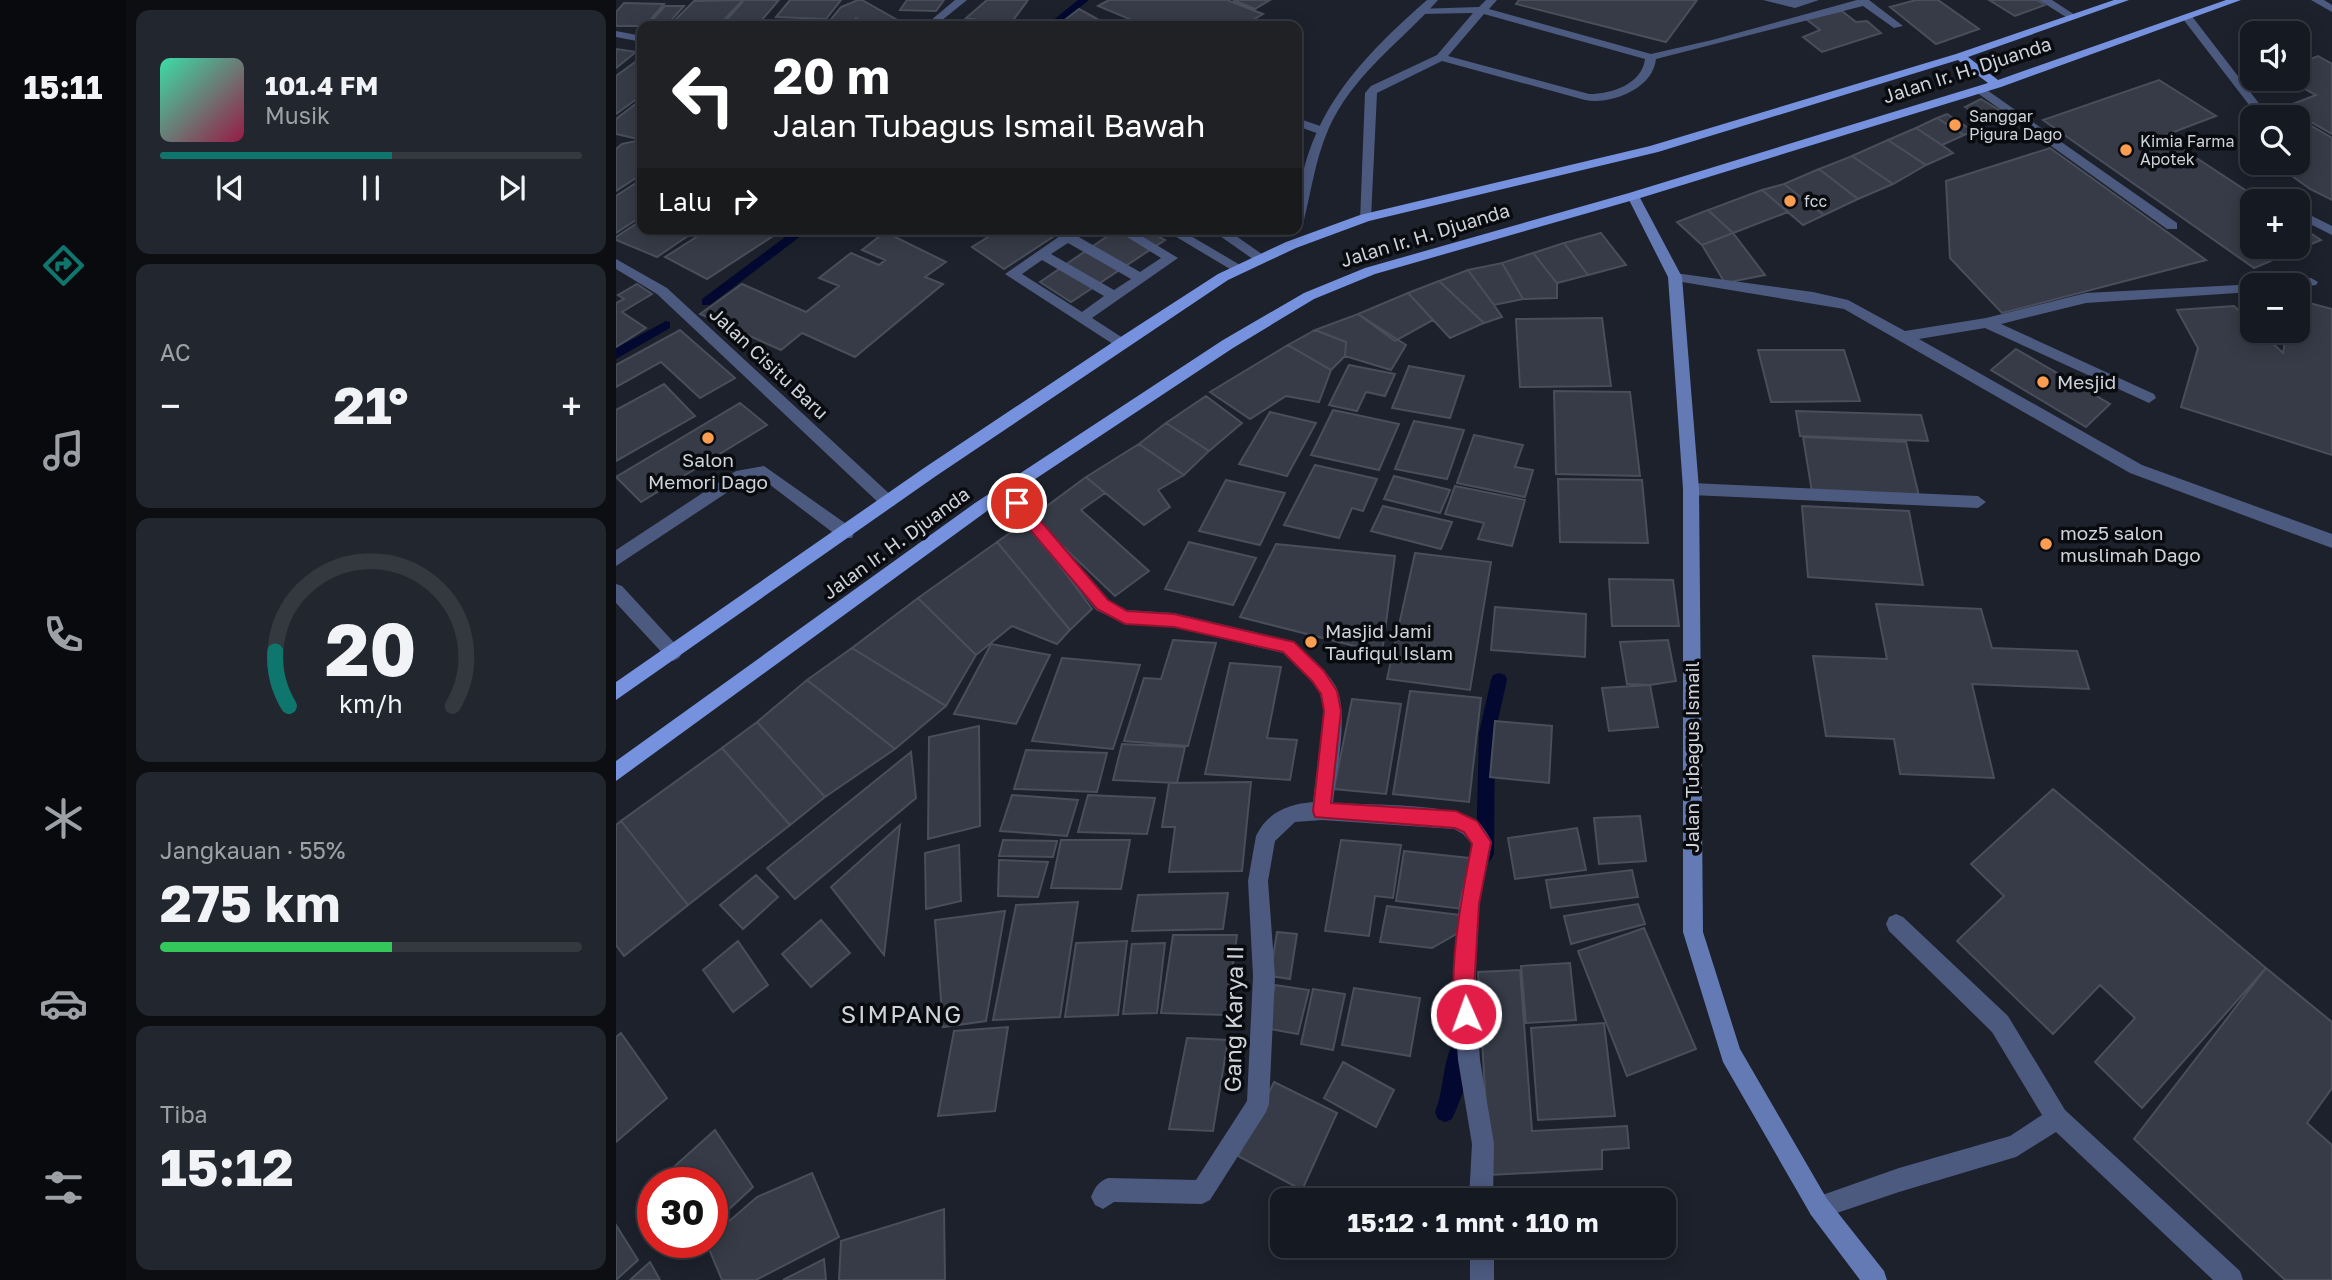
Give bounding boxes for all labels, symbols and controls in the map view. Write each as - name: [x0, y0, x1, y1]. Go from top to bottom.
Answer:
- map controls: [2240, 21, 2310, 343]
- button: sound: [2240, 21, 2310, 91]
- street label: Jalan Ir. H. Djuanda: [1880, 31, 2054, 108]
- text: 20 m: [773, 46, 890, 105]
- icon: left: [658, 49, 749, 140]
- text: 15:11: [23, 68, 103, 106]
- text: 101.4 FM: [265, 70, 378, 101]
- text: Musik: [265, 101, 330, 129]
- button: search: [2240, 105, 2310, 175]
- text: Jalan Tubagus Ismail Bawah: [773, 106, 1205, 144]
- place label: Sanggar Pigura Dago: [1969, 106, 2062, 144]
- marker: Sanggar Pigura Dago: [1947, 117, 1963, 133]
- place label: Kimia Farma Apotek: [2140, 131, 2235, 169]
- marker: Kimia Farma Apotek: [2118, 142, 2134, 158]
- icon: previous: [211, 169, 249, 207]
- icon: pause: [352, 169, 390, 207]
- icon: next: [493, 169, 531, 207]
- icon: right: [726, 182, 764, 220]
- text: Lalu: [658, 186, 712, 217]
- button: +: [2240, 189, 2310, 259]
- place label: fcc: [1804, 191, 1827, 211]
- marker: fcc: [1782, 193, 1798, 209]
- street label: Jalan Ir. H. Djuanda: [1337, 198, 1512, 271]
- icon: directions: [39, 241, 88, 290]
- button: −: [2240, 273, 2310, 343]
- street label: Jalan Cisitu Baru: [705, 302, 833, 424]
- text: AC: [160, 338, 191, 366]
- place label: Mesjid: [2057, 370, 2116, 393]
- text: 21°: [333, 373, 409, 435]
- marker: Mesjid: [2035, 374, 2051, 390]
- text: −: [160, 383, 181, 428]
- text: +: [561, 383, 582, 428]
- icon: music: [39, 426, 88, 475]
- marker: Salon Memori Dago: [700, 430, 716, 446]
- place label: Salon Memori Dago: [648, 448, 768, 493]
- pin: [987, 473, 1047, 533]
- street label: Jalan Ir. H. Djuanda: [818, 482, 974, 604]
- icon: arrive: [998, 484, 1036, 522]
- place label: moz5 salon muslimah Dago: [2060, 521, 2201, 566]
- marker: moz5 salon muslimah Dago: [2038, 536, 2054, 552]
- text: 20: [325, 605, 417, 692]
- icon: phone: [39, 610, 88, 659]
- place label: Masjid Jami Taufiqul Islam: [1325, 619, 1453, 664]
- marker: Masjid Jami Taufiqul Islam: [1303, 634, 1319, 650]
- street label: Jalan Tubagus Ismail: [1680, 661, 1703, 853]
- text: km/h: [339, 688, 403, 719]
- icon: climate: [39, 794, 88, 843]
- text: Jangkauan · 55%: [160, 836, 345, 864]
- text: 275 km: [160, 871, 340, 933]
- street label: Gang Karya II: [1218, 945, 1248, 1093]
- position arrow: [1429, 977, 1503, 1051]
- icon: car: [39, 979, 88, 1028]
- district label: SIMPANG: [841, 999, 963, 1028]
- text: Tiba: [160, 1100, 208, 1128]
- text: 15:12: [160, 1135, 294, 1197]
- icon: filters: [39, 1163, 88, 1212]
- speed limit sign: 30: [637, 1167, 728, 1258]
- text: 15:12 · 1 mnt · 110 m: [1347, 1207, 1599, 1238]

